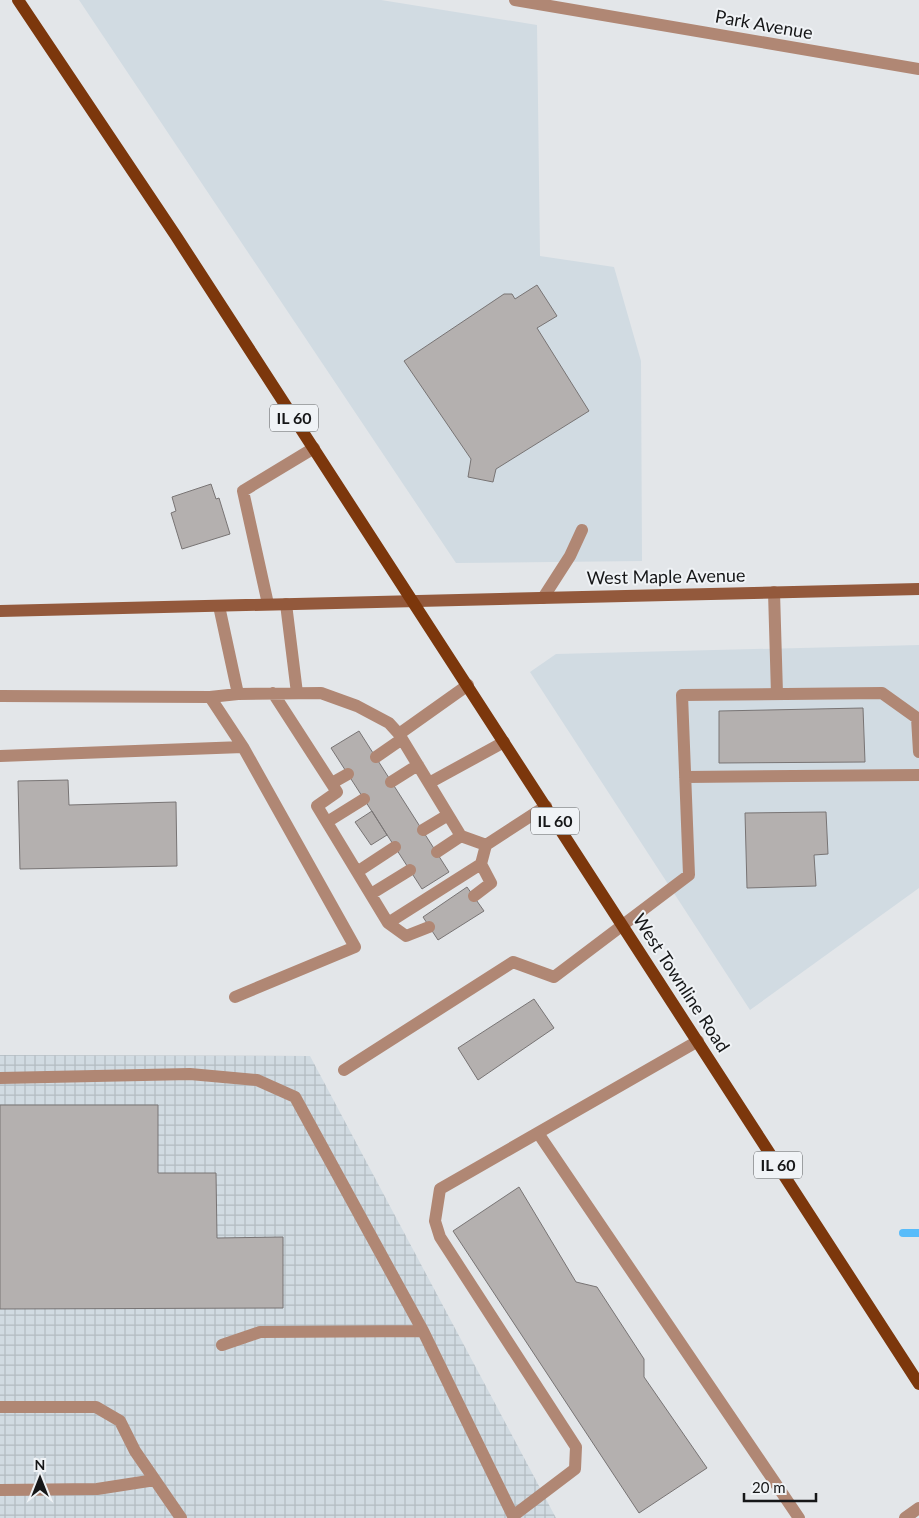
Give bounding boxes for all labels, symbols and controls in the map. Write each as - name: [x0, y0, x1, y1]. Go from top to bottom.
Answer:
- street label: Park Avenue: [714, 5, 815, 43]
- road number: IL 60: [270, 404, 318, 432]
- street label: West Maple Avenue: [586, 564, 746, 588]
- road number: IL 60: [531, 808, 579, 834]
- street label: West Townline Road: [629, 909, 735, 1056]
- road number: IL 60: [754, 1152, 802, 1178]
- north arrow: [15, 1453, 65, 1503]
- text: N: [35, 1456, 45, 1473]
- scale bar: [744, 1470, 816, 1502]
- text: 20 m: [752, 1478, 786, 1496]

